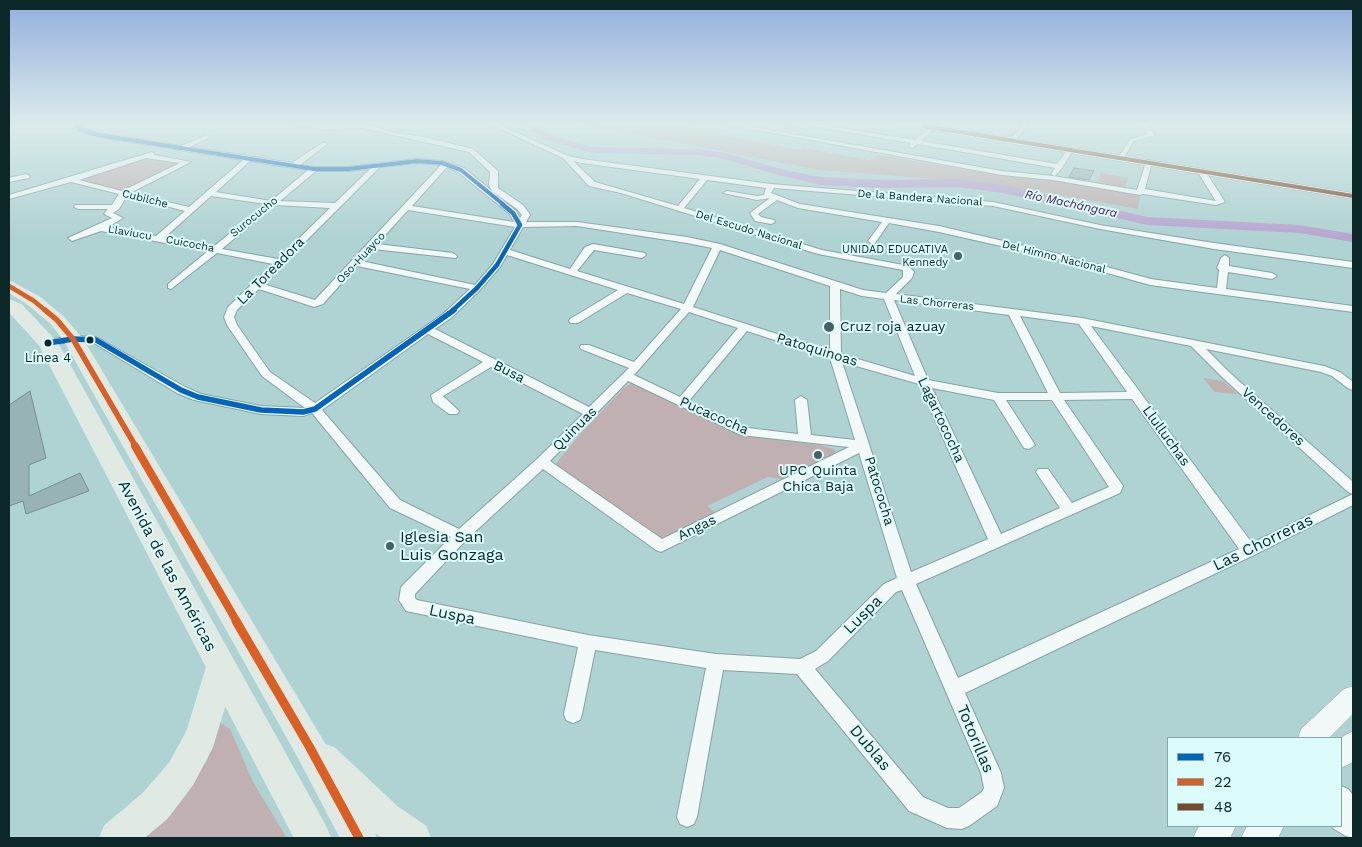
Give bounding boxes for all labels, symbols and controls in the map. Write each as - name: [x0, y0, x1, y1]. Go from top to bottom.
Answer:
- street label: Cubilche: [121, 187, 169, 211]
- street label: De la Bandera Nacional: [857, 187, 983, 209]
- water label: Río Machángara: [1024, 187, 1118, 221]
- street label: Surocucho: [228, 194, 280, 240]
- street label: Del Escudo Nacional: [694, 208, 804, 252]
- street label: Llaviucu: [107, 223, 153, 243]
- street label: Oso-Huayco: [334, 230, 388, 286]
- street label: Cuicocha: [165, 233, 215, 255]
- street label: La Toreadora: [234, 234, 308, 308]
- street label: Del Himno Nacional: [1001, 238, 1107, 276]
- place label: UNIDAD EDUCATIVA Kennedy: [842, 243, 948, 269]
- marker: UNIDAD EDUCATIVA Kennedy: [952, 250, 964, 262]
- street label: Las Chorreras: [899, 293, 975, 313]
- place label: Cruz roja azuay: [840, 319, 945, 335]
- marker: Cruz roja azuay: [822, 320, 836, 334]
- street label: Patoquinoas: [774, 330, 860, 370]
- unlabelled marker: [85, 335, 95, 345]
- marker: Línea 4: [43, 338, 53, 348]
- place label: Línea 4: [25, 350, 71, 366]
- street label: Busa: [490, 357, 528, 387]
- street label: Lagartococha: [914, 375, 968, 465]
- street label: Vencedores: [1238, 384, 1308, 450]
- street label: Pucacocha: [677, 393, 751, 439]
- street label: Quinuas: [549, 403, 601, 455]
- street label: Llulluchas: [1139, 403, 1193, 469]
- marker: UPC Quinta Chica Baja: [812, 449, 824, 461]
- street label: Patococha: [861, 455, 897, 527]
- place label: UPC Quinta Chica Baja: [779, 463, 857, 496]
- street label: Avenida de las Américas: [114, 477, 220, 655]
- street label: Las Chorreras: [1210, 511, 1316, 575]
- street label: Angas: [675, 512, 719, 544]
- place label: Iglesia San Luis Gonzaga: [400, 527, 504, 565]
- marker: Iglesia San Luis Gonzaga: [384, 540, 396, 552]
- street label: Luspa: [840, 592, 886, 638]
- street label: Luspa: [427, 601, 477, 629]
- street label: Totorillas: [952, 702, 998, 776]
- street label: Dublas: [845, 721, 895, 775]
- legend: [1167, 737, 1342, 827]
- text: 76: [1214, 748, 1231, 766]
- text: 22: [1214, 773, 1232, 791]
- text: 48: [1214, 798, 1232, 816]

